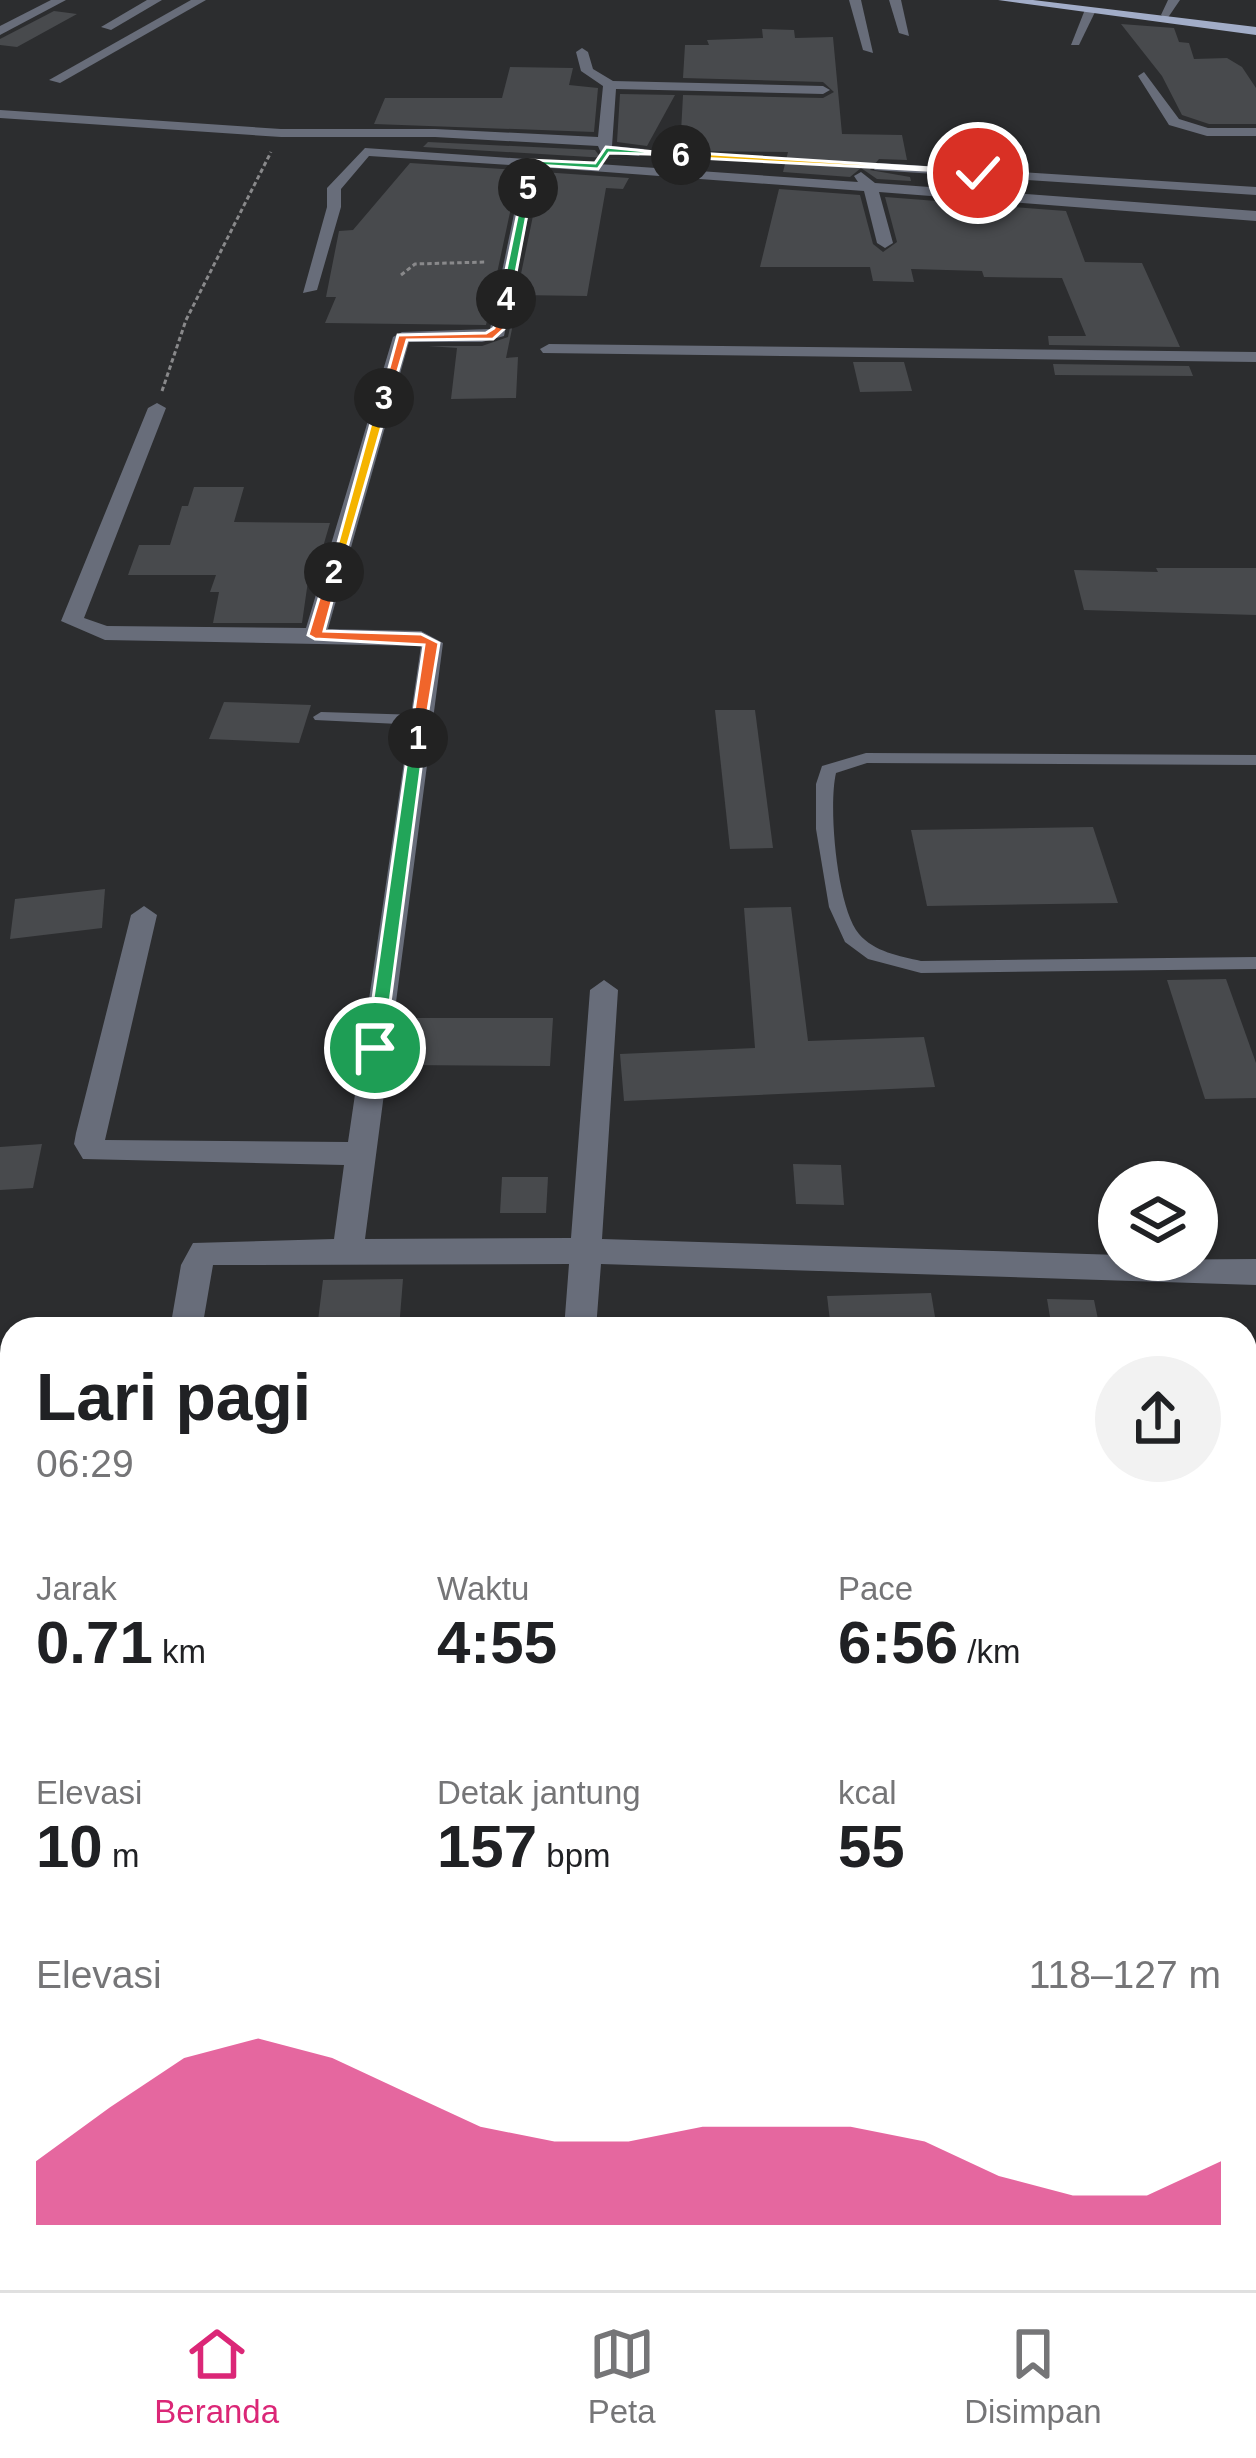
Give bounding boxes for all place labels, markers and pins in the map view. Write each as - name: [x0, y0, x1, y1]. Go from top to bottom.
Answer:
- pin: [927, 122, 1029, 224]
- pin: 6: [651, 125, 711, 185]
- pin: 5: [498, 158, 558, 218]
- pin: 4: [476, 269, 536, 329]
- pin: 3: [354, 368, 414, 428]
- pin: 2: [304, 542, 364, 602]
- pin: 1: [388, 708, 448, 768]
- pin: [324, 997, 426, 1099]

